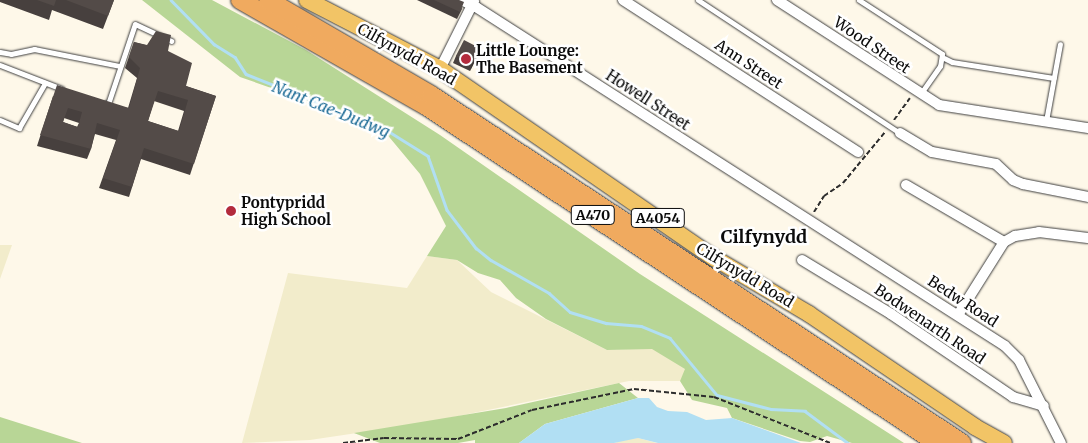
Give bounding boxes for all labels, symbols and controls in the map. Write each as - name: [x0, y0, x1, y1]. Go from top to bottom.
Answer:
- street label: Wood Street: [830, 13, 914, 77]
- street label: Cilfynydd Road: [355, 19, 459, 89]
- street label: Ann Street: [712, 35, 786, 93]
- place label: Little Lounge: The Basement: [476, 41, 583, 76]
- marker: Little Lounge: The Basement: [460, 53, 472, 65]
- street label: Howell Street: [603, 66, 693, 134]
- water label: Nant Cae-Dudwg: [269, 77, 393, 141]
- place label: Pontypridd High School: [241, 193, 331, 228]
- road number: A470: [570, 204, 616, 226]
- marker: Pontypridd High School: [225, 205, 237, 217]
- road number: A4054: [630, 207, 686, 230]
- district label: Cilfynydd: [721, 226, 807, 248]
- street label: Cilfynydd Road: [693, 239, 797, 311]
- street label: Bedw Road: [924, 272, 1002, 330]
- street label: Bodwenarth Road: [871, 280, 989, 368]

